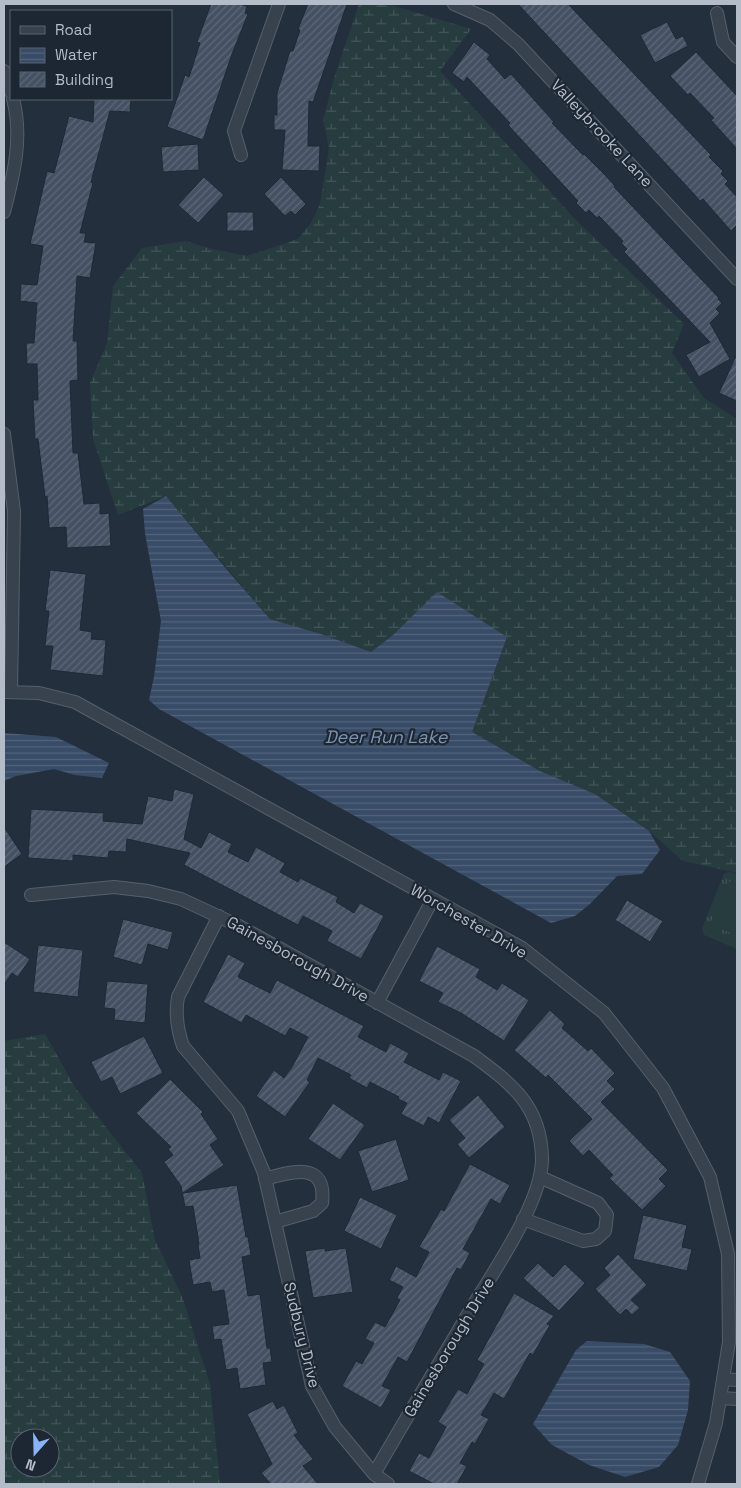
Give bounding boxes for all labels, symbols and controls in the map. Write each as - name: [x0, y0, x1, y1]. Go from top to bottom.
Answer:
- legend: [10, 10, 172, 100]
- text: Road: [55, 20, 92, 39]
- text: Water: [55, 45, 98, 64]
- text: Building: [55, 70, 114, 89]
- street label: Valleybrooke Lane: [546, 74, 658, 192]
- water label: Deer Run Lake: [325, 725, 449, 748]
- street label: Worchester Drive: [407, 879, 531, 963]
- street label: Gainesborough Drive: [223, 911, 373, 1007]
- street label: Gainesborough Drive: [399, 1273, 499, 1421]
- street label: Sudbury Drive: [279, 1280, 325, 1390]
- north arrow: [10, 1428, 60, 1478]
- text: N: [23, 1455, 38, 1475]

